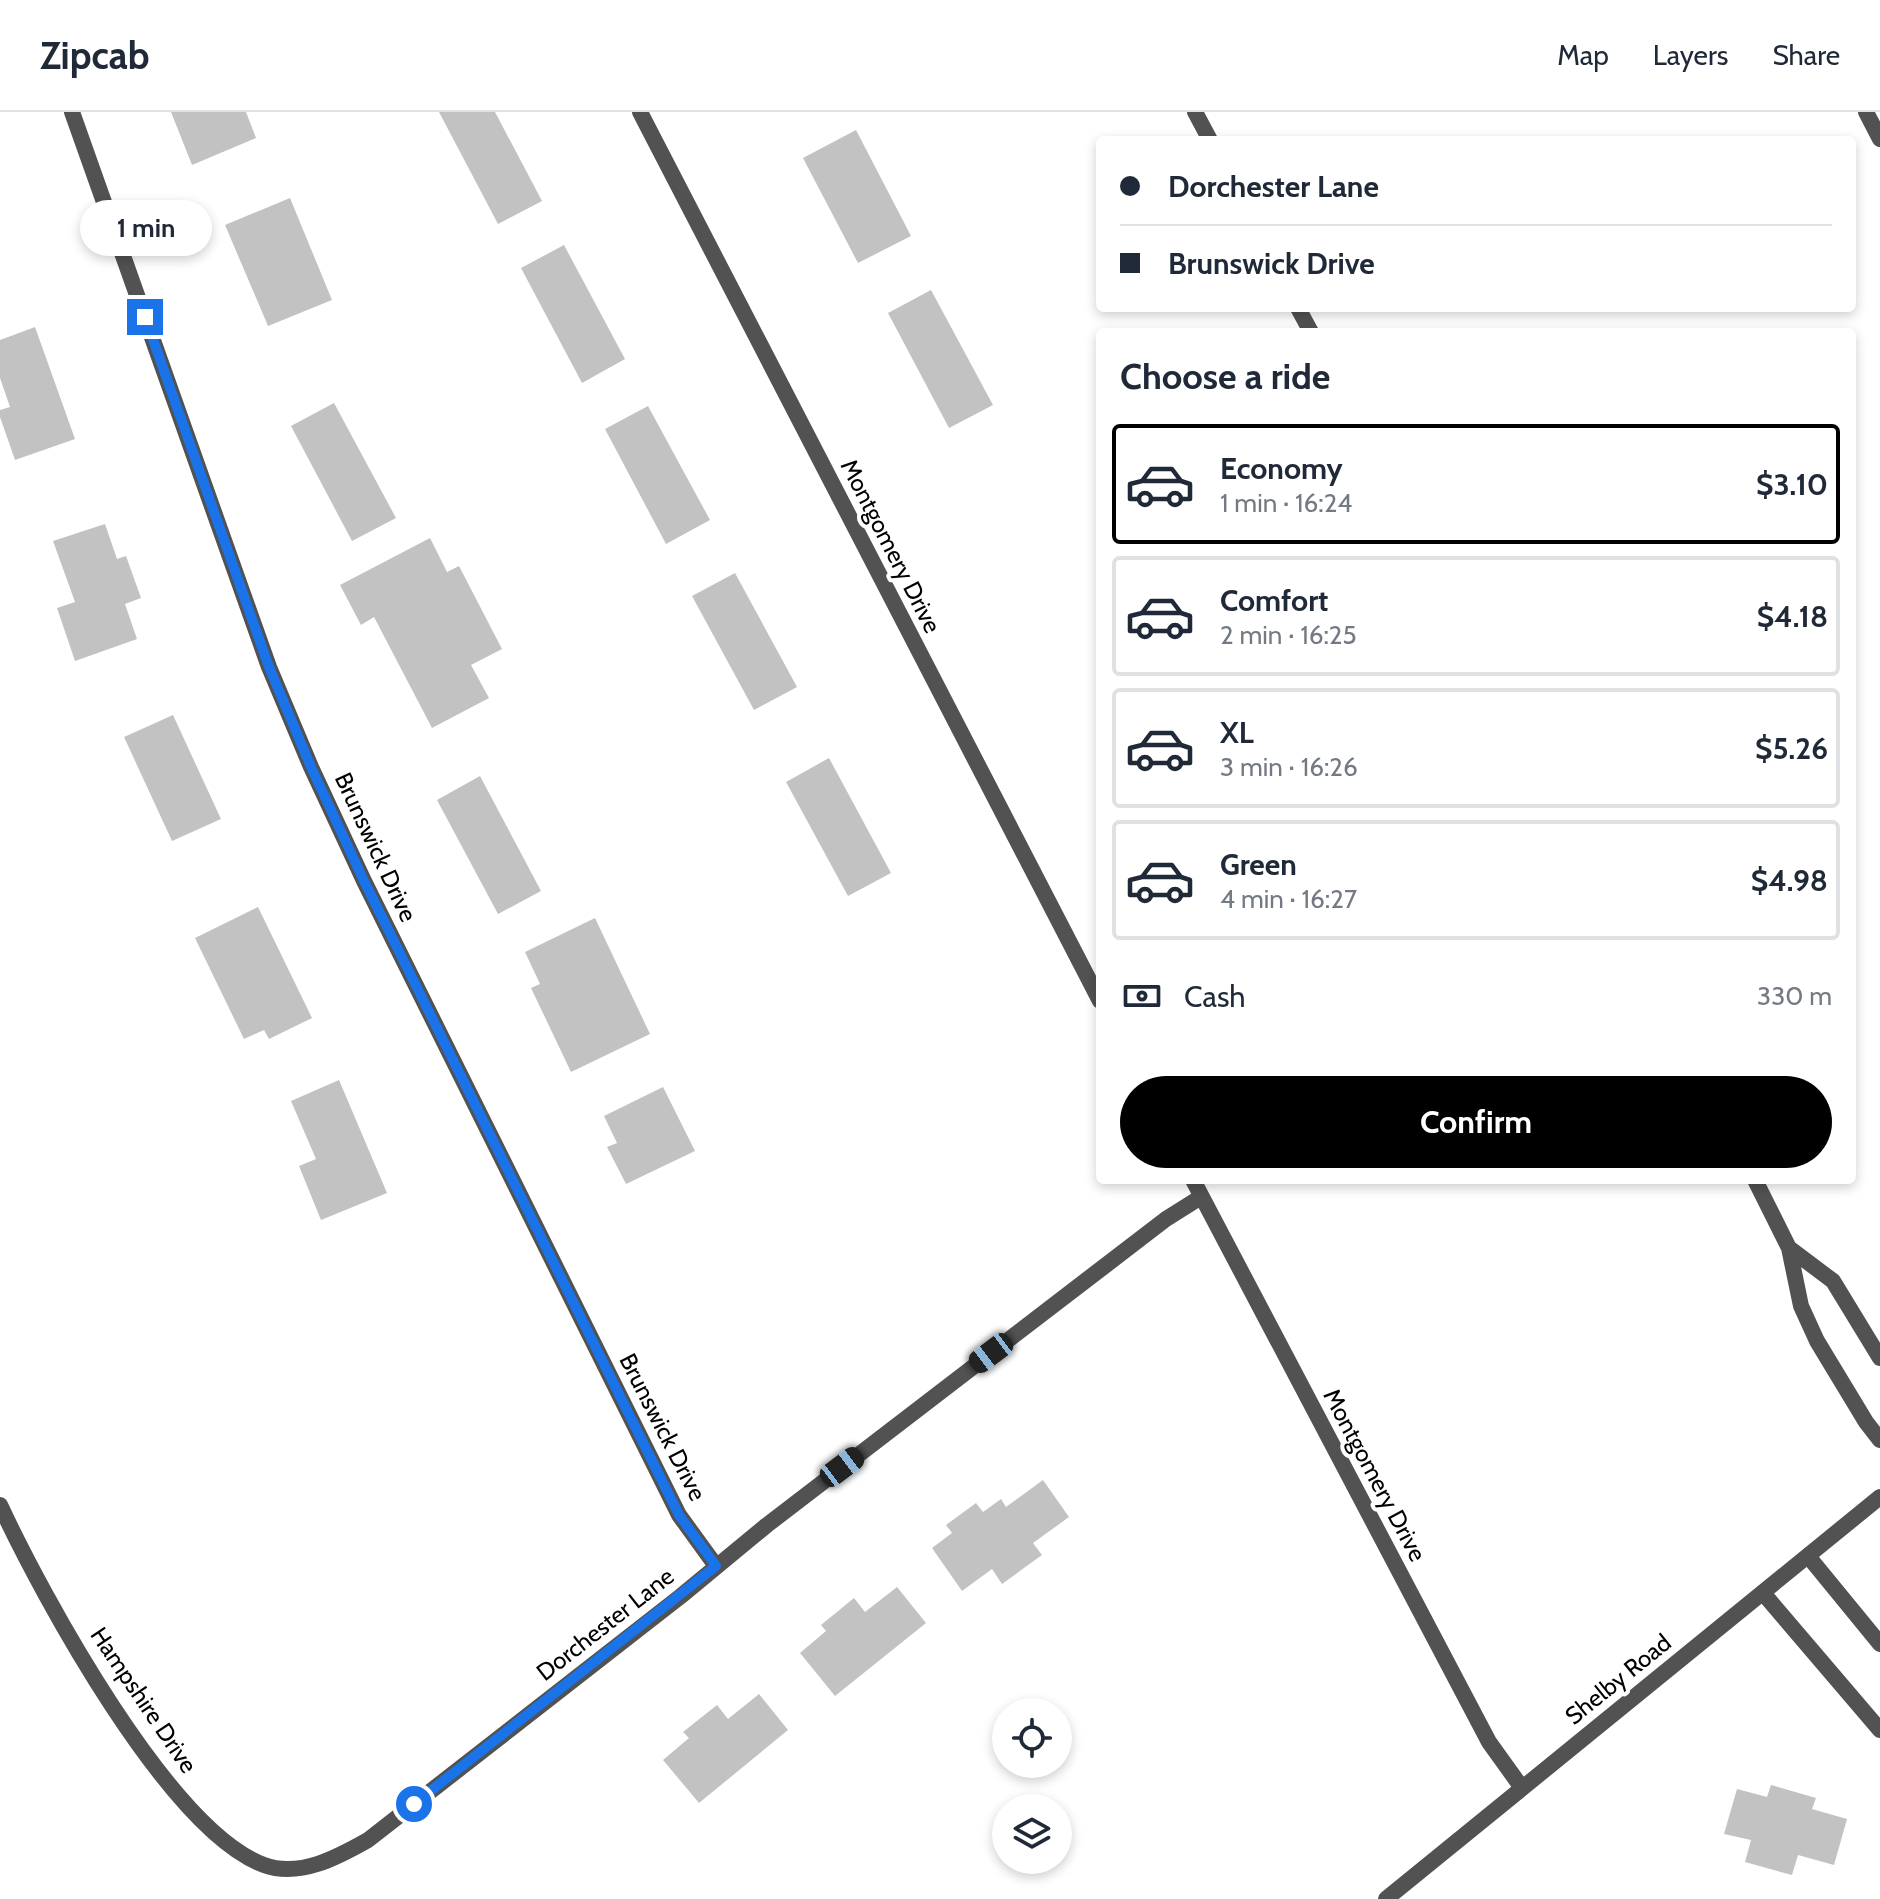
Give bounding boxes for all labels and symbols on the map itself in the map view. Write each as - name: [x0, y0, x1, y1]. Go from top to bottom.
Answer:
- callout: 1 min: [79, 201, 211, 257]
- route end: [127, 299, 163, 335]
- street label: Montgomery Drive: [835, 454, 947, 638]
- street label: Brunswick Drive: [329, 768, 423, 926]
- car: [965, 1329, 1017, 1377]
- street label: Brunswick Drive: [614, 1349, 712, 1505]
- street label: Montgomery Drive: [1317, 1384, 1433, 1566]
- car: [816, 1443, 868, 1491]
- street label: Dorchester Lane: [531, 1561, 679, 1687]
- street label: Hampshire Drive: [85, 1622, 203, 1778]
- street label: Shelby Road: [1559, 1628, 1677, 1730]
- route start: [396, 1786, 432, 1822]

